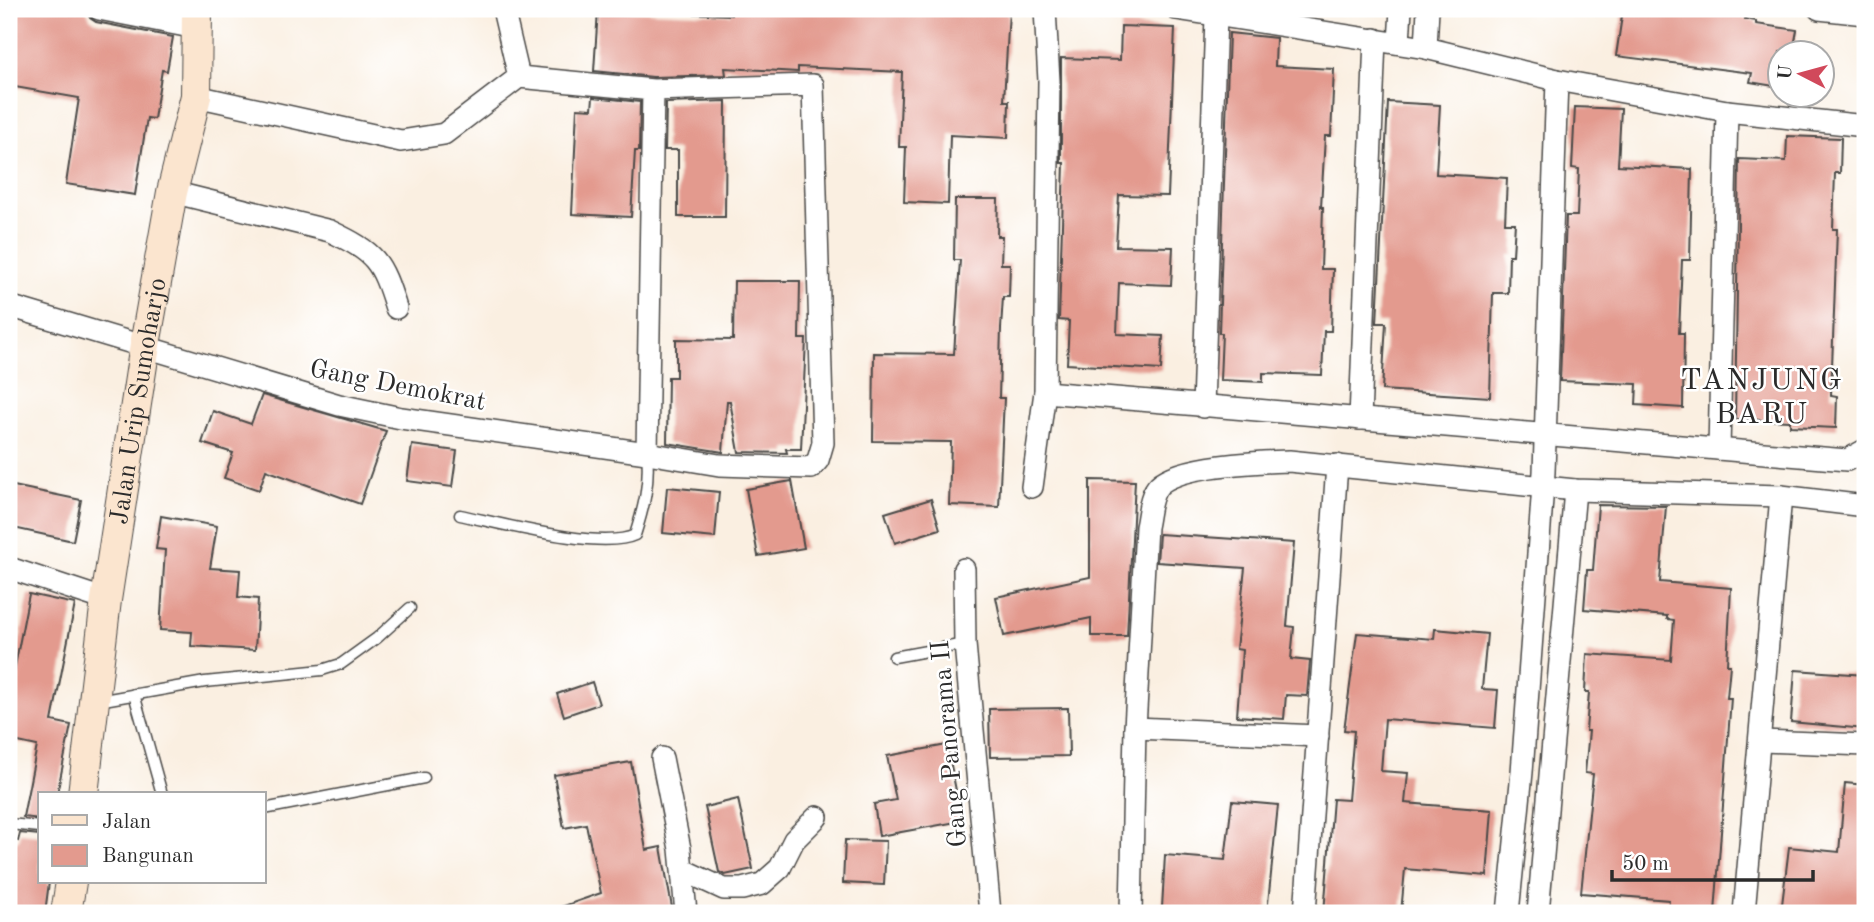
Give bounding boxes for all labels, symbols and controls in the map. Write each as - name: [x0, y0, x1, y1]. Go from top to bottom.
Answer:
- north arrow: [1766, 38, 1836, 108]
- text: U: [1776, 64, 1797, 81]
- street label: Jalan Urip Sumoharjo: [107, 276, 172, 526]
- street label: Gang Demokrat: [307, 356, 488, 416]
- district label: TANJUNG BARU: [1680, 366, 1844, 430]
- street label: Gang Panorama II: [928, 639, 972, 849]
- legend: [38, 792, 266, 884]
- text: Jalan: [102, 812, 151, 833]
- scale bar: [1612, 838, 1813, 882]
- text: Bangunan: [102, 846, 194, 867]
- text: 50 m: [1622, 854, 1669, 875]

